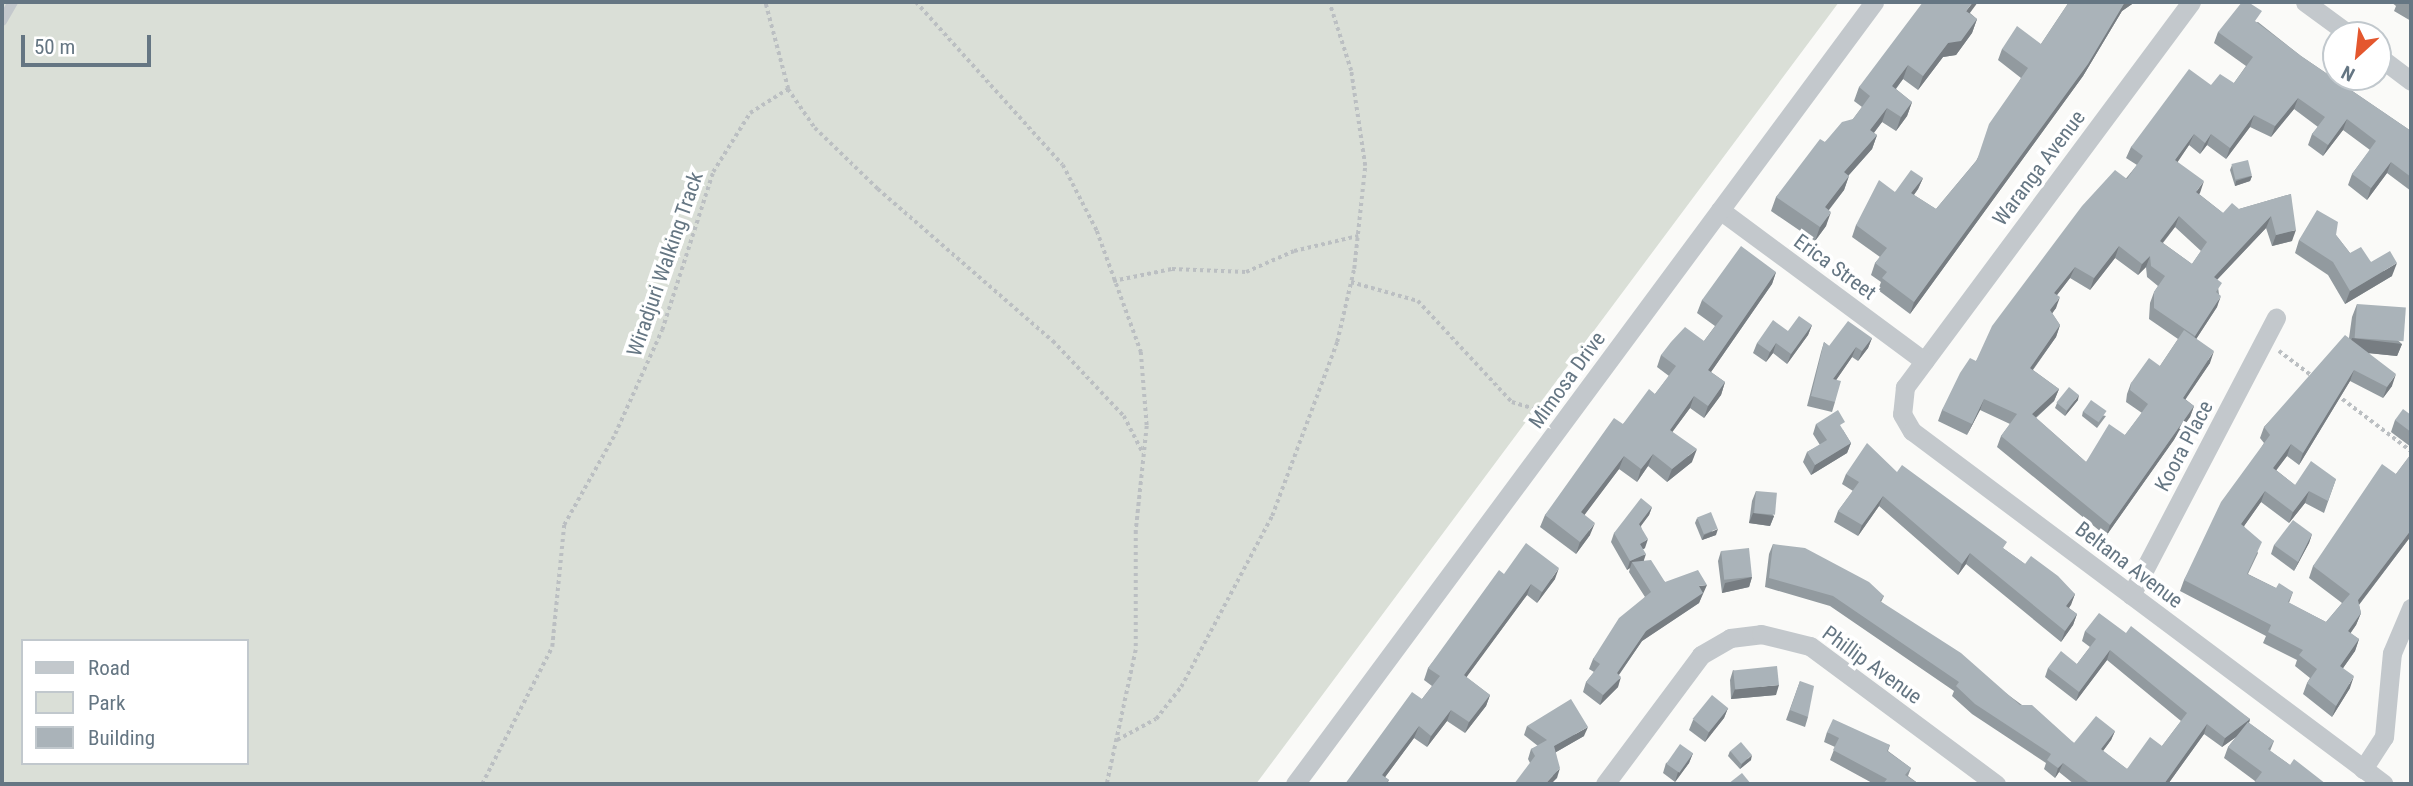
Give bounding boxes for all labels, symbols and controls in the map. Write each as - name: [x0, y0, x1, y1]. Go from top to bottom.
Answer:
- scale bar: [24, 21, 154, 65]
- north arrow: [2322, 21, 2392, 91]
- text: 50 m: [34, 35, 75, 59]
- text: N: [2338, 60, 2359, 86]
- street label: Waranga Avenue: [1988, 105, 2090, 231]
- street label: Wiradjuri Walking Track: [622, 168, 708, 360]
- street label: Erica Street: [1789, 229, 1881, 305]
- street label: Mimosa Drive: [1523, 327, 1611, 433]
- street label: Koora Place: [2150, 396, 2218, 496]
- street label: Beltana Avenue: [2070, 516, 2188, 614]
- street label: Phillip Avenue: [1817, 621, 1927, 709]
- legend: [21, 639, 248, 765]
- text: Road: [88, 656, 130, 680]
- text: Park: [88, 691, 125, 715]
- text: Building: [88, 726, 155, 750]

